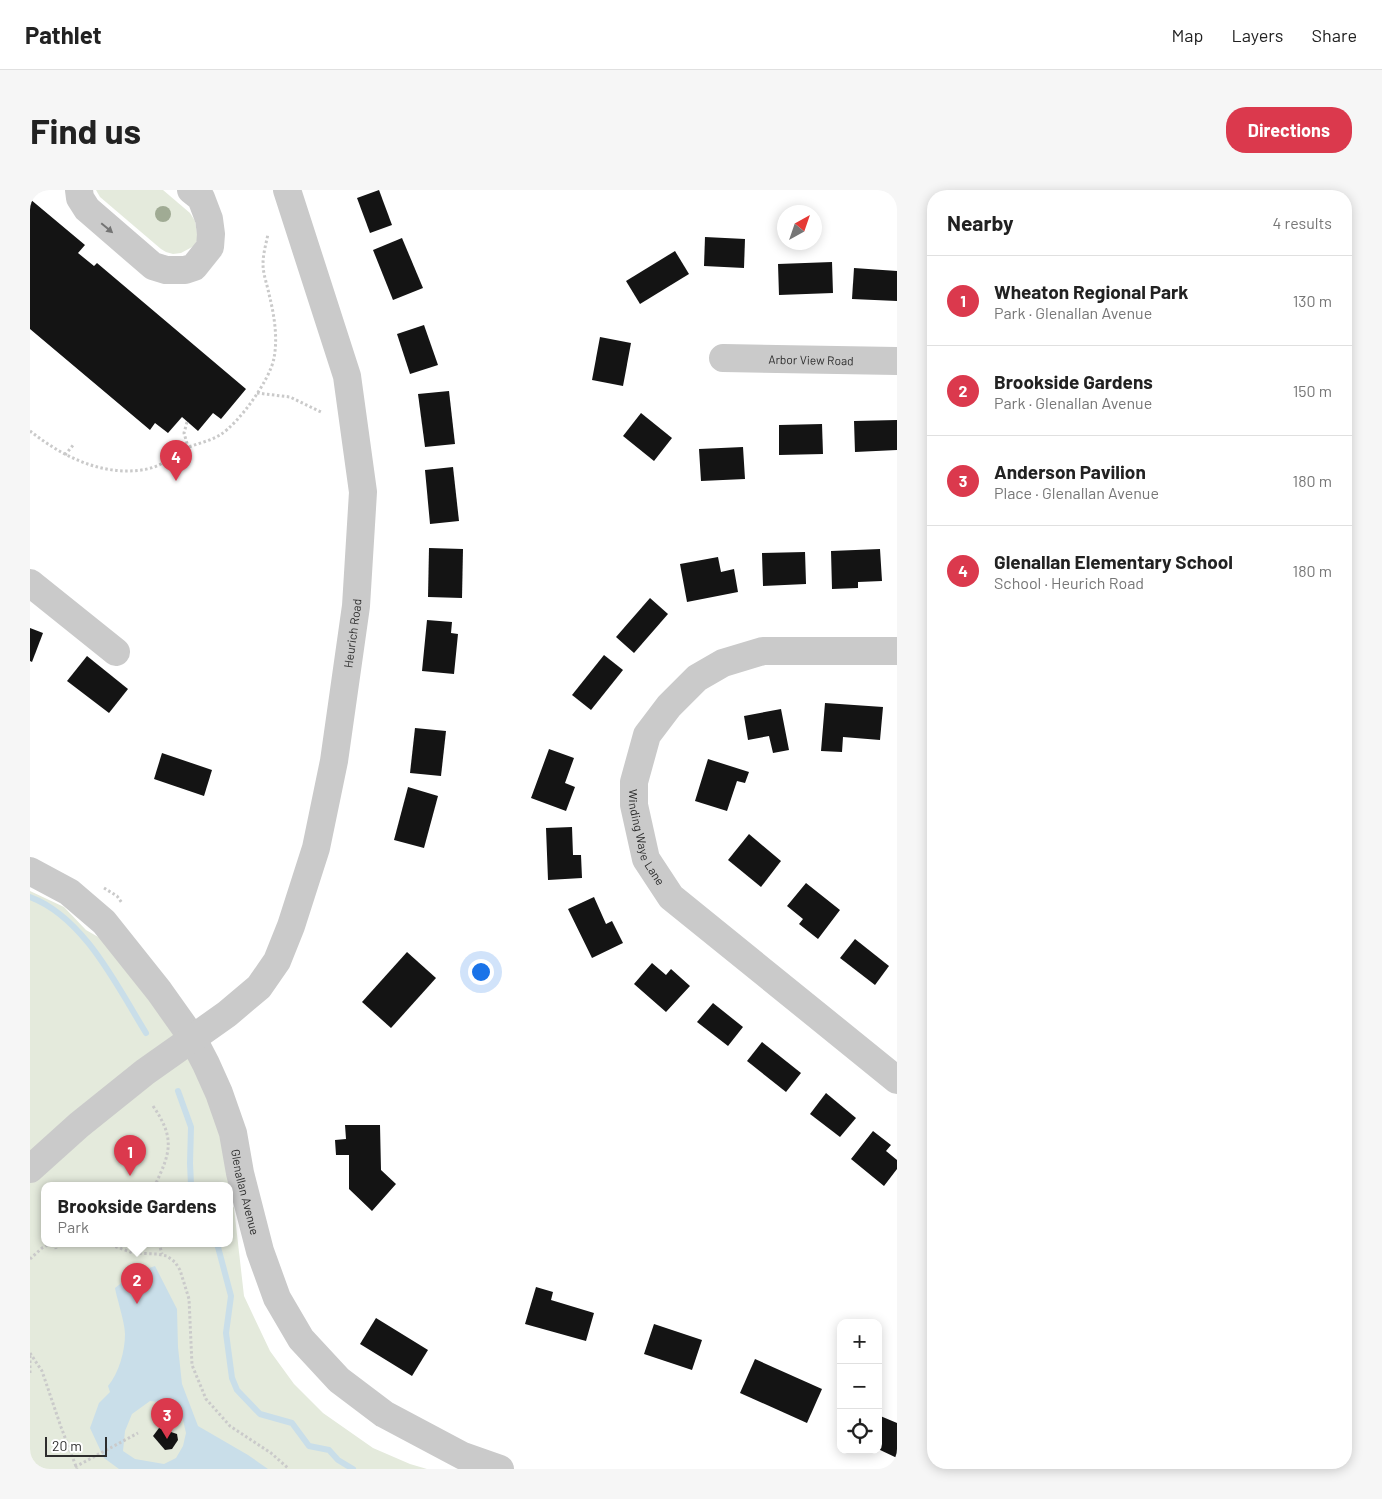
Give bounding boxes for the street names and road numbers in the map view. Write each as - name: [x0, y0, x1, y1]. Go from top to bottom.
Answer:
- street label: Arbor View Road: [768, 352, 854, 367]
- street label: Heurich Road: [340, 598, 363, 669]
- street label: Winding Waye Lane: [627, 789, 668, 888]
- street label: Glenallan Avenue: [229, 1148, 263, 1236]

